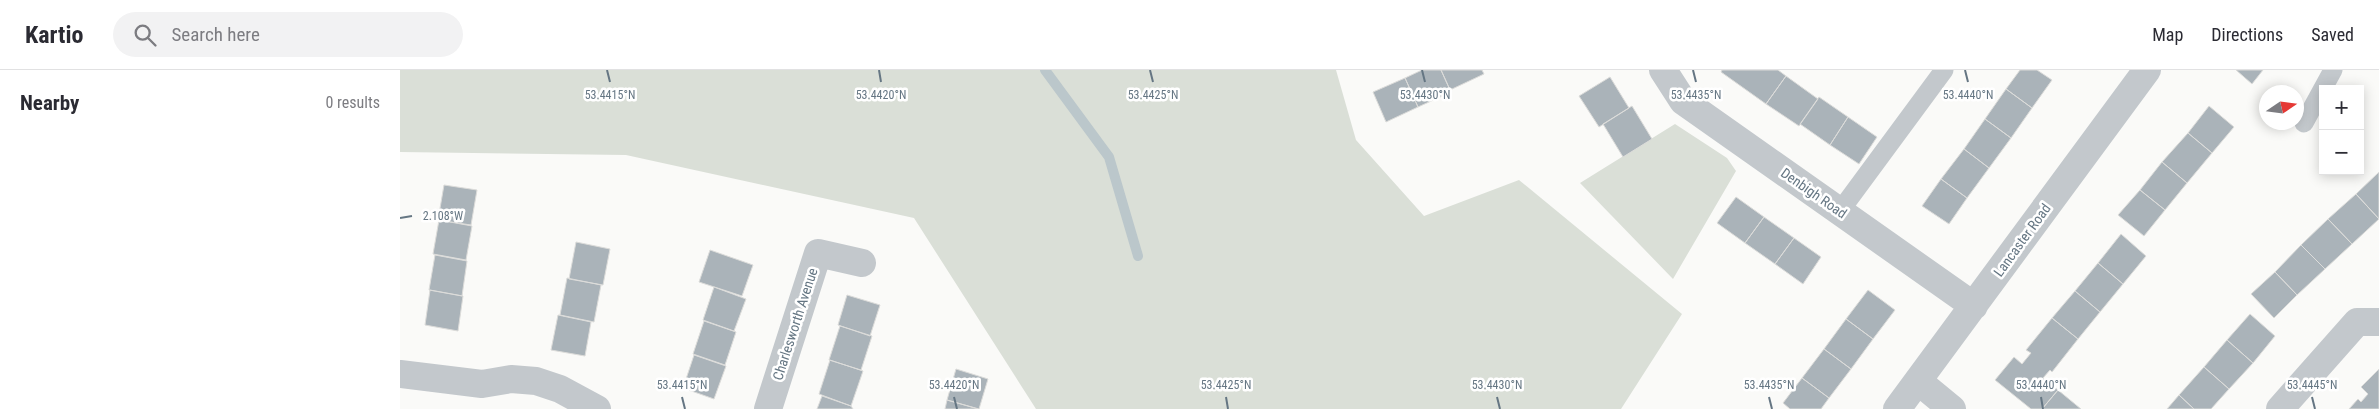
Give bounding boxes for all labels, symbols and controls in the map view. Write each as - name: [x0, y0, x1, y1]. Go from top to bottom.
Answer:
- search box: [113, 12, 463, 57]
- text: Kartio: [25, 21, 83, 49]
- icon: search: [131, 21, 159, 49]
- text: Search here: [171, 23, 260, 46]
- text: Map: [2152, 24, 2183, 45]
- text: Directions: [2211, 24, 2283, 45]
- text: Saved: [2311, 24, 2354, 45]
- north arrow: [2259, 85, 2304, 130]
- map controls: [2319, 85, 2364, 175]
- button: +: [2319, 85, 2364, 130]
- text: 53.4415°N: [585, 88, 635, 102]
- text: 53.4420°N: [856, 88, 906, 102]
- text: 53.4425°N: [1128, 88, 1178, 102]
- text: 53.4430°N: [1400, 88, 1450, 102]
- text: 53.4435°N: [1671, 88, 1721, 102]
- text: 53.4440°N: [1943, 88, 1993, 102]
- text: Nearby: [20, 91, 79, 115]
- text: 0 results: [325, 93, 380, 112]
- button: −: [2319, 130, 2364, 175]
- street label: Denbigh Road: [1778, 165, 1850, 221]
- street label: Lancaster Road: [1990, 201, 2054, 279]
- text: 2.108°W: [423, 209, 463, 223]
- street label: Charlesworth Avenue: [769, 265, 821, 382]
- text: 53.4415°N: [657, 378, 707, 392]
- text: 53.4420°N: [929, 378, 979, 392]
- text: 53.4425°N: [1201, 378, 1251, 392]
- text: 53.4430°N: [1472, 378, 1522, 392]
- text: 53.4435°N: [1744, 378, 1794, 392]
- text: 53.4440°N: [2016, 378, 2066, 392]
- text: 53.4445°N: [2287, 378, 2337, 392]

